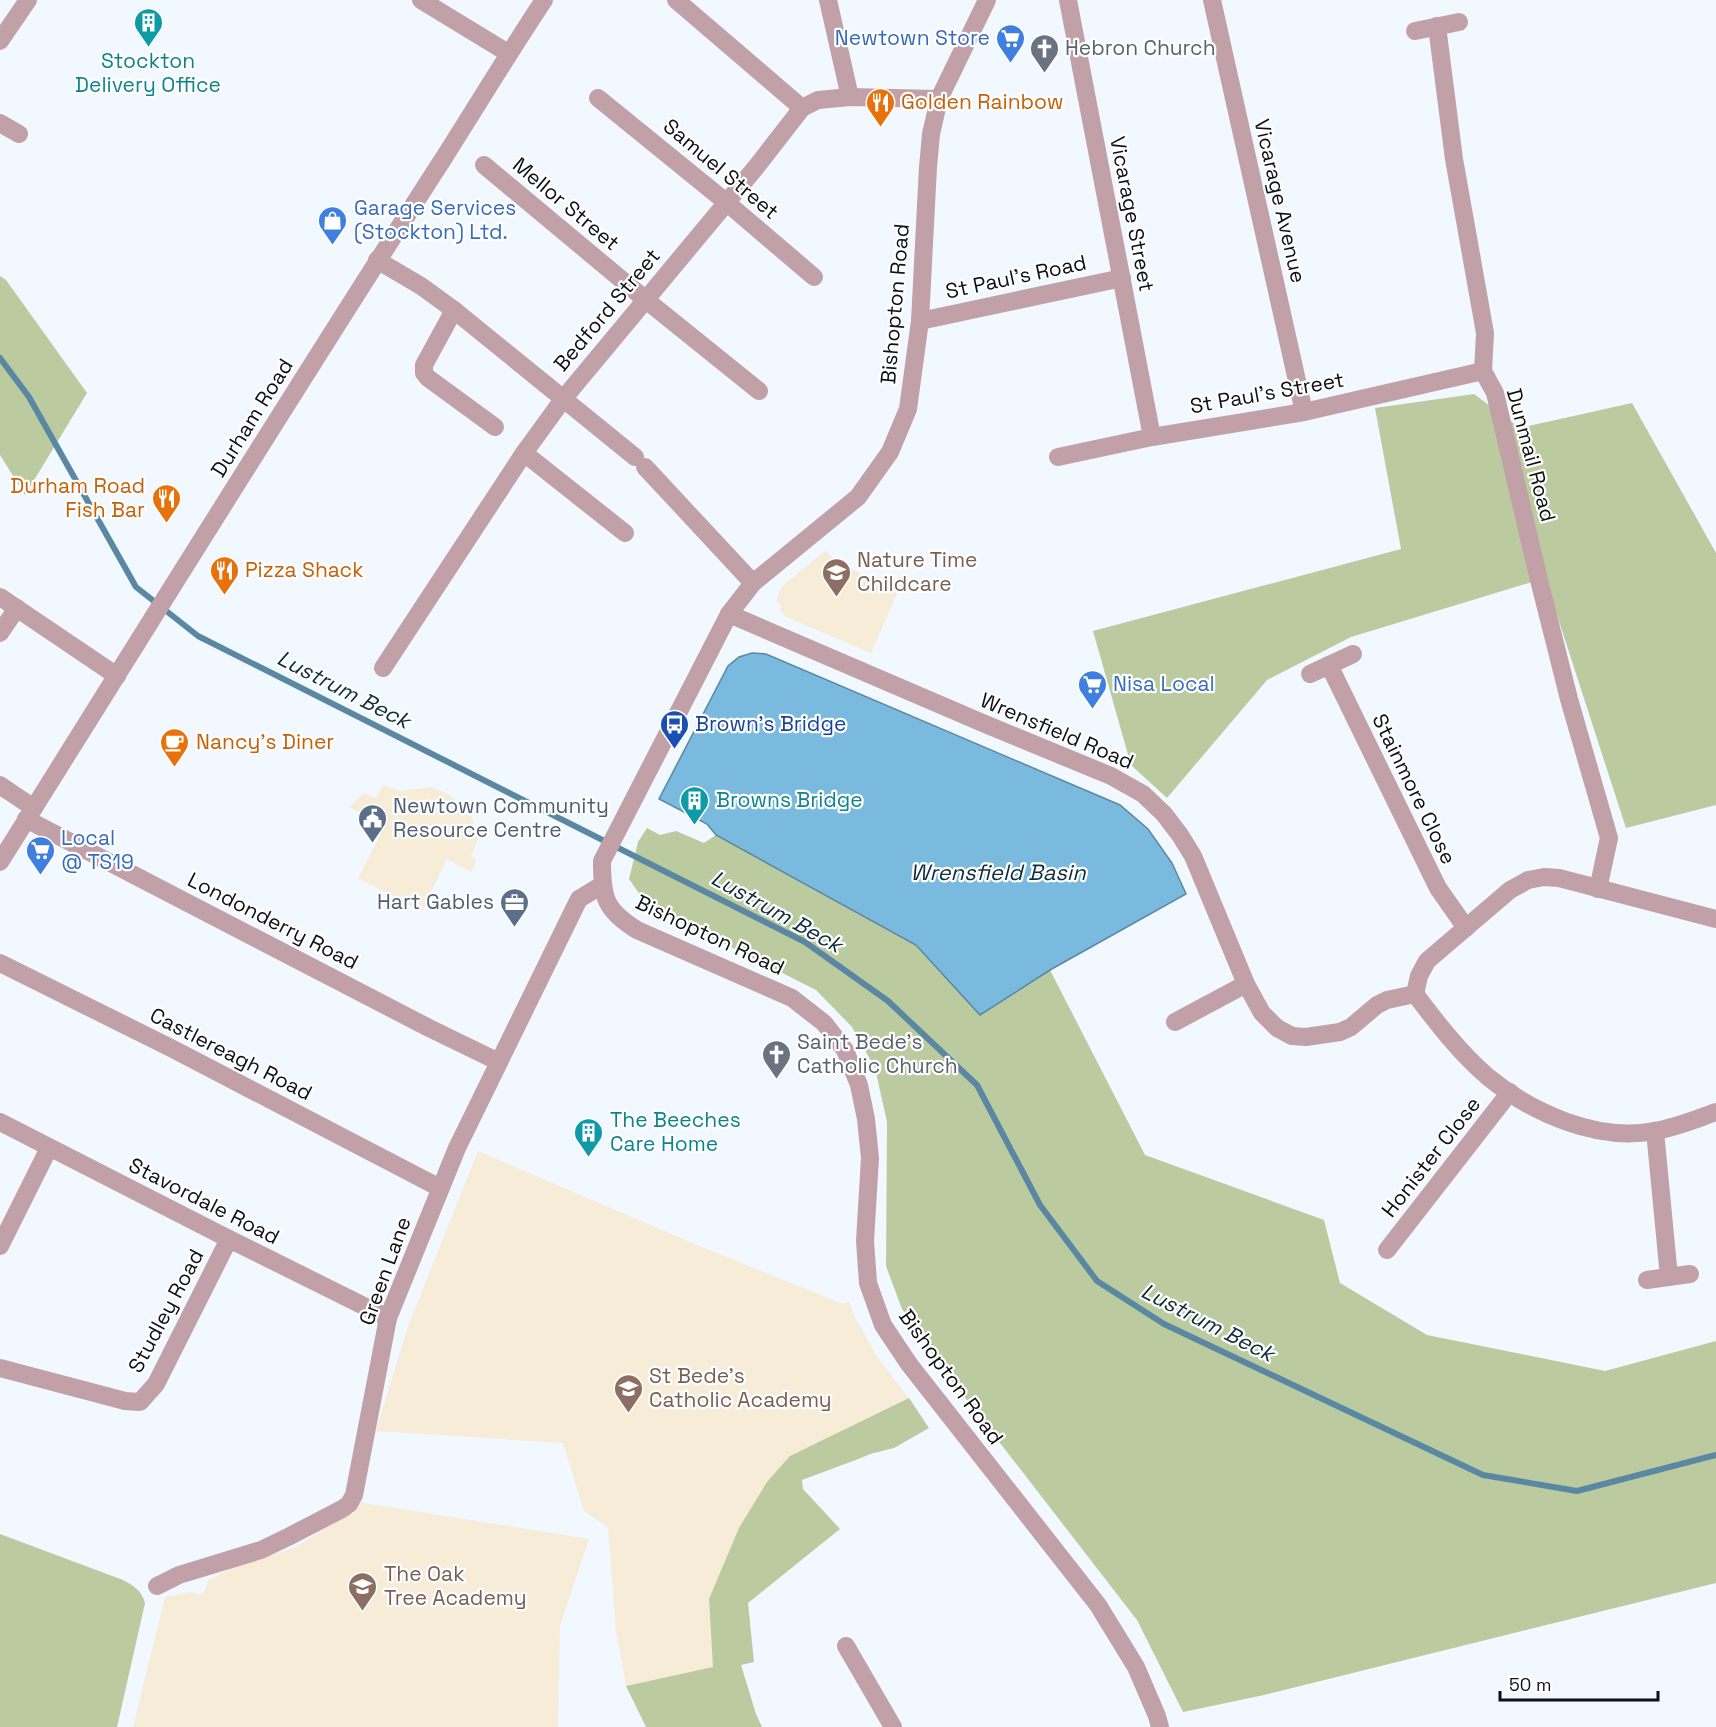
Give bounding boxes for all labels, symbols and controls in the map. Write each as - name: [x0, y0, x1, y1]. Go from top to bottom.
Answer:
- building icon: Stockton Delivery Office: [132, 6, 164, 48]
- supermarket icon: Newtown Store: [995, 22, 1027, 64]
- place label: Newtown Store: [835, 24, 990, 51]
- church icon: Hebron Church: [1028, 32, 1060, 74]
- place label: Hebron Church: [1065, 34, 1216, 61]
- place label: Stockton Delivery Office: [75, 47, 221, 98]
- restaurant icon: Golden Rainbow: [864, 86, 896, 128]
- place label: Golden Rainbow: [901, 88, 1064, 115]
- street label: Samuel Street: [658, 112, 785, 225]
- street label: Vicarage Avenue: [1249, 116, 1312, 285]
- street label: Vicarage Street: [1104, 134, 1161, 294]
- street label: Mellor Street: [507, 151, 625, 256]
- place label: Garage Services (Stockton) Ltd.: [354, 194, 516, 245]
- shop icon: Garage Services (Stockton) Ltd.: [317, 204, 349, 246]
- street label: Bishopton Road: [874, 223, 915, 385]
- street label: Bedford Street: [547, 243, 666, 377]
- street label: St Paul's Road: [943, 248, 1089, 305]
- street label: Durham Road: [204, 353, 299, 482]
- street label: St Paul's Street: [1188, 366, 1346, 419]
- street label: Dunmail Road: [1501, 385, 1562, 525]
- place label: Durham Road Fish Bar: [10, 472, 145, 523]
- restaurant icon: Durham Road Fish Bar: [150, 482, 182, 524]
- place label: Nature Time Childcare: [857, 546, 977, 597]
- restaurant icon: Pizza Shack: [208, 554, 240, 596]
- place label: Pizza Shack: [245, 556, 363, 583]
- school or university icon: Nature Time Childcare: [820, 556, 852, 598]
- water label: Lustrum Beck: [273, 643, 417, 736]
- supermarket icon: Nisa Local: [1076, 668, 1108, 710]
- place label: Nisa Local: [1113, 670, 1215, 697]
- street label: Wrensfield Road: [976, 686, 1138, 775]
- bus stop icon: Brown's Bridge: [658, 708, 690, 750]
- street label: Stainmore Close: [1366, 709, 1463, 868]
- place label: Brown's Bridge: [695, 710, 846, 737]
- cafe icon: Nancy's Diner: [159, 726, 191, 768]
- place label: Nancy's Diner: [196, 728, 334, 755]
- building icon: Browns Bridge: [679, 784, 711, 826]
- place label: Browns Bridge: [716, 786, 863, 813]
- place label: Newtown Community Resource Centre: [393, 792, 609, 843]
- public building icon: Newtown Community Resource Centre: [356, 802, 388, 844]
- place label: Local @ TS19: [61, 824, 134, 875]
- supermarket icon: Local @ TS19: [24, 834, 56, 876]
- water label: Wrensfield Basin: [910, 858, 1086, 886]
- water label: Lustrum Beck: [706, 863, 849, 960]
- street label: Londonderry Road: [183, 866, 363, 975]
- office icon: Hart Gables: [499, 886, 531, 928]
- place label: Hart Gables: [377, 888, 494, 915]
- street label: Bishopton Road: [631, 888, 789, 981]
- street label: Castlereagh Road: [146, 1001, 317, 1106]
- place label: Saint Bede's Catholic Church: [797, 1028, 958, 1079]
- church icon: Saint Bede's Catholic Church: [760, 1038, 792, 1080]
- street label: Honister Close: [1375, 1091, 1486, 1222]
- place label: The Beeches Care Home: [610, 1106, 741, 1157]
- building icon: The Beeches Care Home: [573, 1116, 605, 1158]
- street label: Stavordale Road: [124, 1151, 284, 1250]
- street label: Green Lane: [352, 1213, 417, 1329]
- street label: Studley Road: [122, 1244, 209, 1377]
- water label: Lustrum Beck: [1137, 1276, 1281, 1369]
- street label: Bishopton Road: [893, 1304, 1010, 1450]
- place label: St Bede's Catholic Academy: [649, 1362, 832, 1413]
- school or university icon: St Bede's Catholic Academy: [612, 1372, 644, 1414]
- place label: The Oak Tree Academy: [384, 1560, 527, 1611]
- school or university icon: The Oak Tree Academy: [347, 1570, 379, 1612]
- scale bar: [1500, 1664, 1658, 1702]
- text: 50 m: [1509, 1673, 1551, 1696]

